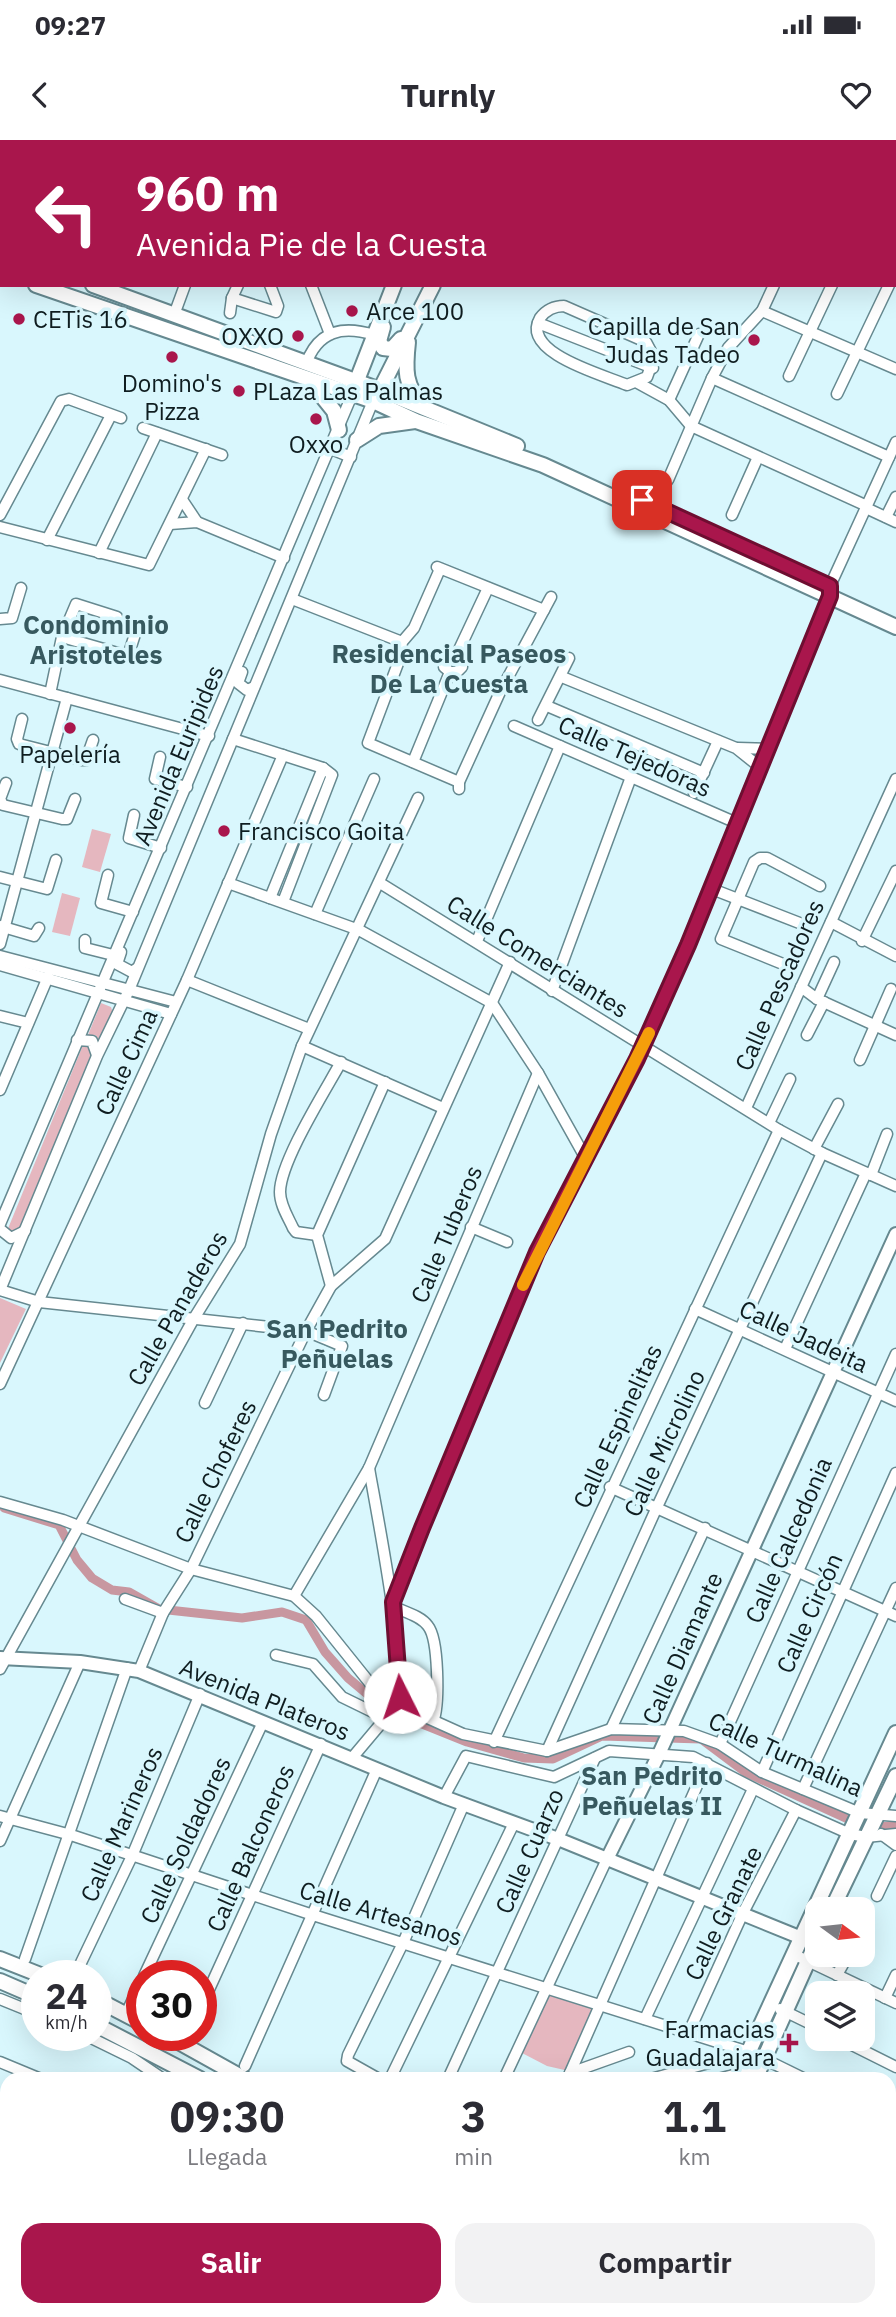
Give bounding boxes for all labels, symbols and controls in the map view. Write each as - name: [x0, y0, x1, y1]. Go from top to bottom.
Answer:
- text: 09:27: [35, 8, 106, 42]
- text: Turnly: [401, 74, 495, 116]
- icon: back: [21, 76, 59, 114]
- icon: heart: [837, 76, 875, 114]
- text: 960 m: [136, 161, 280, 224]
- icon: left: [21, 168, 112, 259]
- text: Avenida Pie de la Cuesta: [136, 223, 487, 265]
- place label: Arce 100: [366, 295, 464, 327]
- place label: CETis 16: [33, 303, 128, 335]
- marker: Arce 100: [344, 303, 360, 319]
- place label: Capilla de San Judas Tadeo: [588, 310, 740, 370]
- marker: CETis 16: [11, 311, 27, 327]
- place label: OXXO: [221, 320, 284, 352]
- marker: OXXO: [290, 328, 306, 344]
- marker: Capilla de San Judas Tadeo: [746, 332, 762, 348]
- marker: Domino's Pizza: [164, 349, 180, 365]
- place label: Domino's Pizza: [122, 367, 222, 427]
- place label: PLaza Las Palmas: [253, 375, 443, 407]
- marker: PLaza Las Palmas: [231, 383, 247, 399]
- marker: Oxxo: [308, 411, 324, 427]
- place label: Oxxo: [289, 428, 343, 460]
- pin: [612, 470, 672, 530]
- icon: arrive: [623, 481, 661, 519]
- district label: Condominio Aristoteles: [23, 607, 169, 671]
- district label: Residencial Paseos De La Cuesta: [332, 636, 566, 700]
- street label: Avenida Euripides: [126, 660, 230, 850]
- street label: Calle Tejedoras: [553, 708, 717, 804]
- marker: Papelería: [62, 720, 78, 736]
- place label: Papelería: [19, 738, 121, 770]
- place label: Francisco Goita: [238, 815, 404, 847]
- marker: Francisco Goita: [216, 823, 232, 839]
- street label: Calle Comerciantes: [441, 887, 635, 1025]
- street label: Calle Pescadores: [727, 894, 831, 1076]
- street label: Calle Cima: [87, 1003, 165, 1120]
- street label: Calle Tuberos: [403, 1160, 489, 1308]
- street label: Calle Panaderos: [120, 1225, 234, 1391]
- street label: Calle Jadeita: [734, 1292, 874, 1380]
- district label: San Pedrito Peñuelas: [266, 1311, 408, 1375]
- street label: Calle Espinelitas: [565, 1339, 669, 1513]
- street label: Calle Microlino: [616, 1364, 712, 1522]
- street label: Calle Choferes: [166, 1394, 264, 1548]
- street label: Calle Calcedonia: [737, 1452, 839, 1628]
- street label: Calle Circón: [768, 1548, 850, 1678]
- street label: Calle Diamante: [634, 1567, 730, 1729]
- street label: Avenida Plateros: [175, 1650, 355, 1748]
- position arrow: [363, 1660, 437, 1734]
- street label: Calle Turmalina: [703, 1704, 869, 1804]
- street label: Calle Marineros: [72, 1741, 170, 1907]
- street label: Calle Soldadores: [132, 1751, 238, 1929]
- district label: San Pedrito Peñuelas II: [581, 1758, 723, 1822]
- street label: Calle Balconeros: [199, 1759, 301, 1937]
- street label: Calle Cuarzo: [487, 1783, 571, 1919]
- street label: Calle Granate: [677, 1841, 769, 1985]
- street label: Calle Artesanos: [296, 1873, 466, 1953]
- north arrow: [805, 1897, 875, 1967]
- map controls: [805, 1897, 875, 2051]
- speed limit sign: 30: [126, 1960, 217, 2051]
- text: 24: [45, 1973, 88, 2019]
- button: layers: [805, 1981, 875, 2051]
- text: km/h: [45, 2011, 88, 2034]
- place label: Farmacias Guadalajara: [645, 2013, 775, 2073]
- marker: Farmacias Guadalajara: [781, 2035, 797, 2051]
- text: 09:30: [170, 2089, 284, 2144]
- text: 3: [461, 2089, 486, 2144]
- text: 1.1: [663, 2089, 726, 2144]
- text: Llegada: [187, 2141, 267, 2171]
- text: min: [454, 2141, 493, 2171]
- text: km: [678, 2141, 711, 2171]
- button: Salir: [21, 2223, 441, 2303]
- button: Compartir: [455, 2223, 875, 2303]

